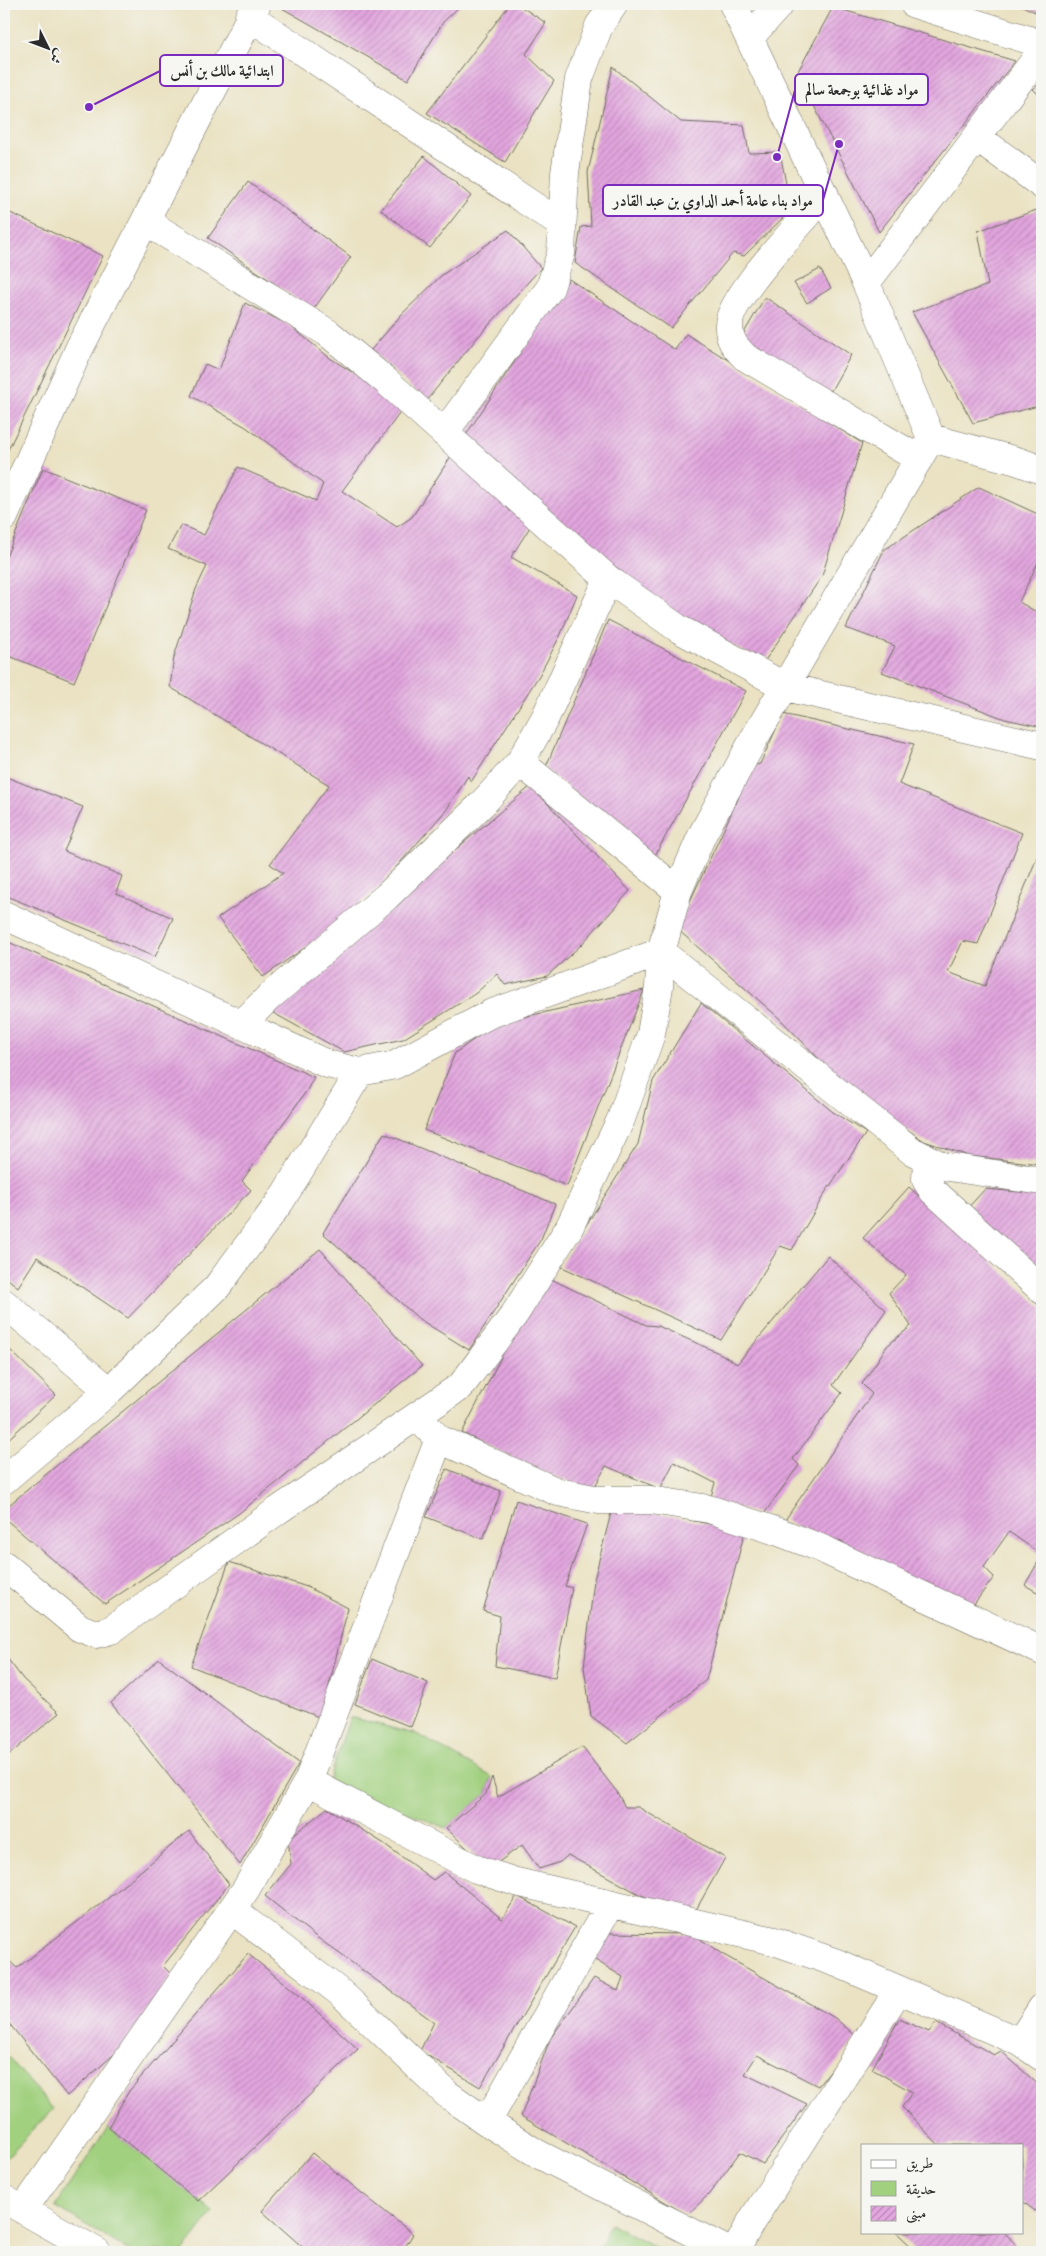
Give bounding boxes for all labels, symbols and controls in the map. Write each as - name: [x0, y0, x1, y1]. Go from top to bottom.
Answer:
- north arrow: [22, 22, 72, 72]
- text: ش: [46, 45, 69, 68]
- callout: ابتدائية مالك بن أنس: [160, 55, 283, 86]
- text: ابتدائية مالك بن أنس: [170, 59, 274, 82]
- callout: مواد غذائية بوجمعة سالم: [795, 74, 928, 105]
- text: مواد غذائية بوجمعة سالم: [805, 79, 919, 104]
- callout: مواد بناء عامة أحمد الداوي بن عبد القادر: [603, 185, 823, 216]
- text: مواد بناء عامة أحمد الداوي بن عبد القادر: [611, 189, 813, 214]
- legend: [861, 2144, 1024, 2234]
- text: طريق: [906, 2153, 933, 2173]
- text: حديقة: [906, 2179, 936, 2199]
- text: مبنى: [906, 2203, 926, 2224]

